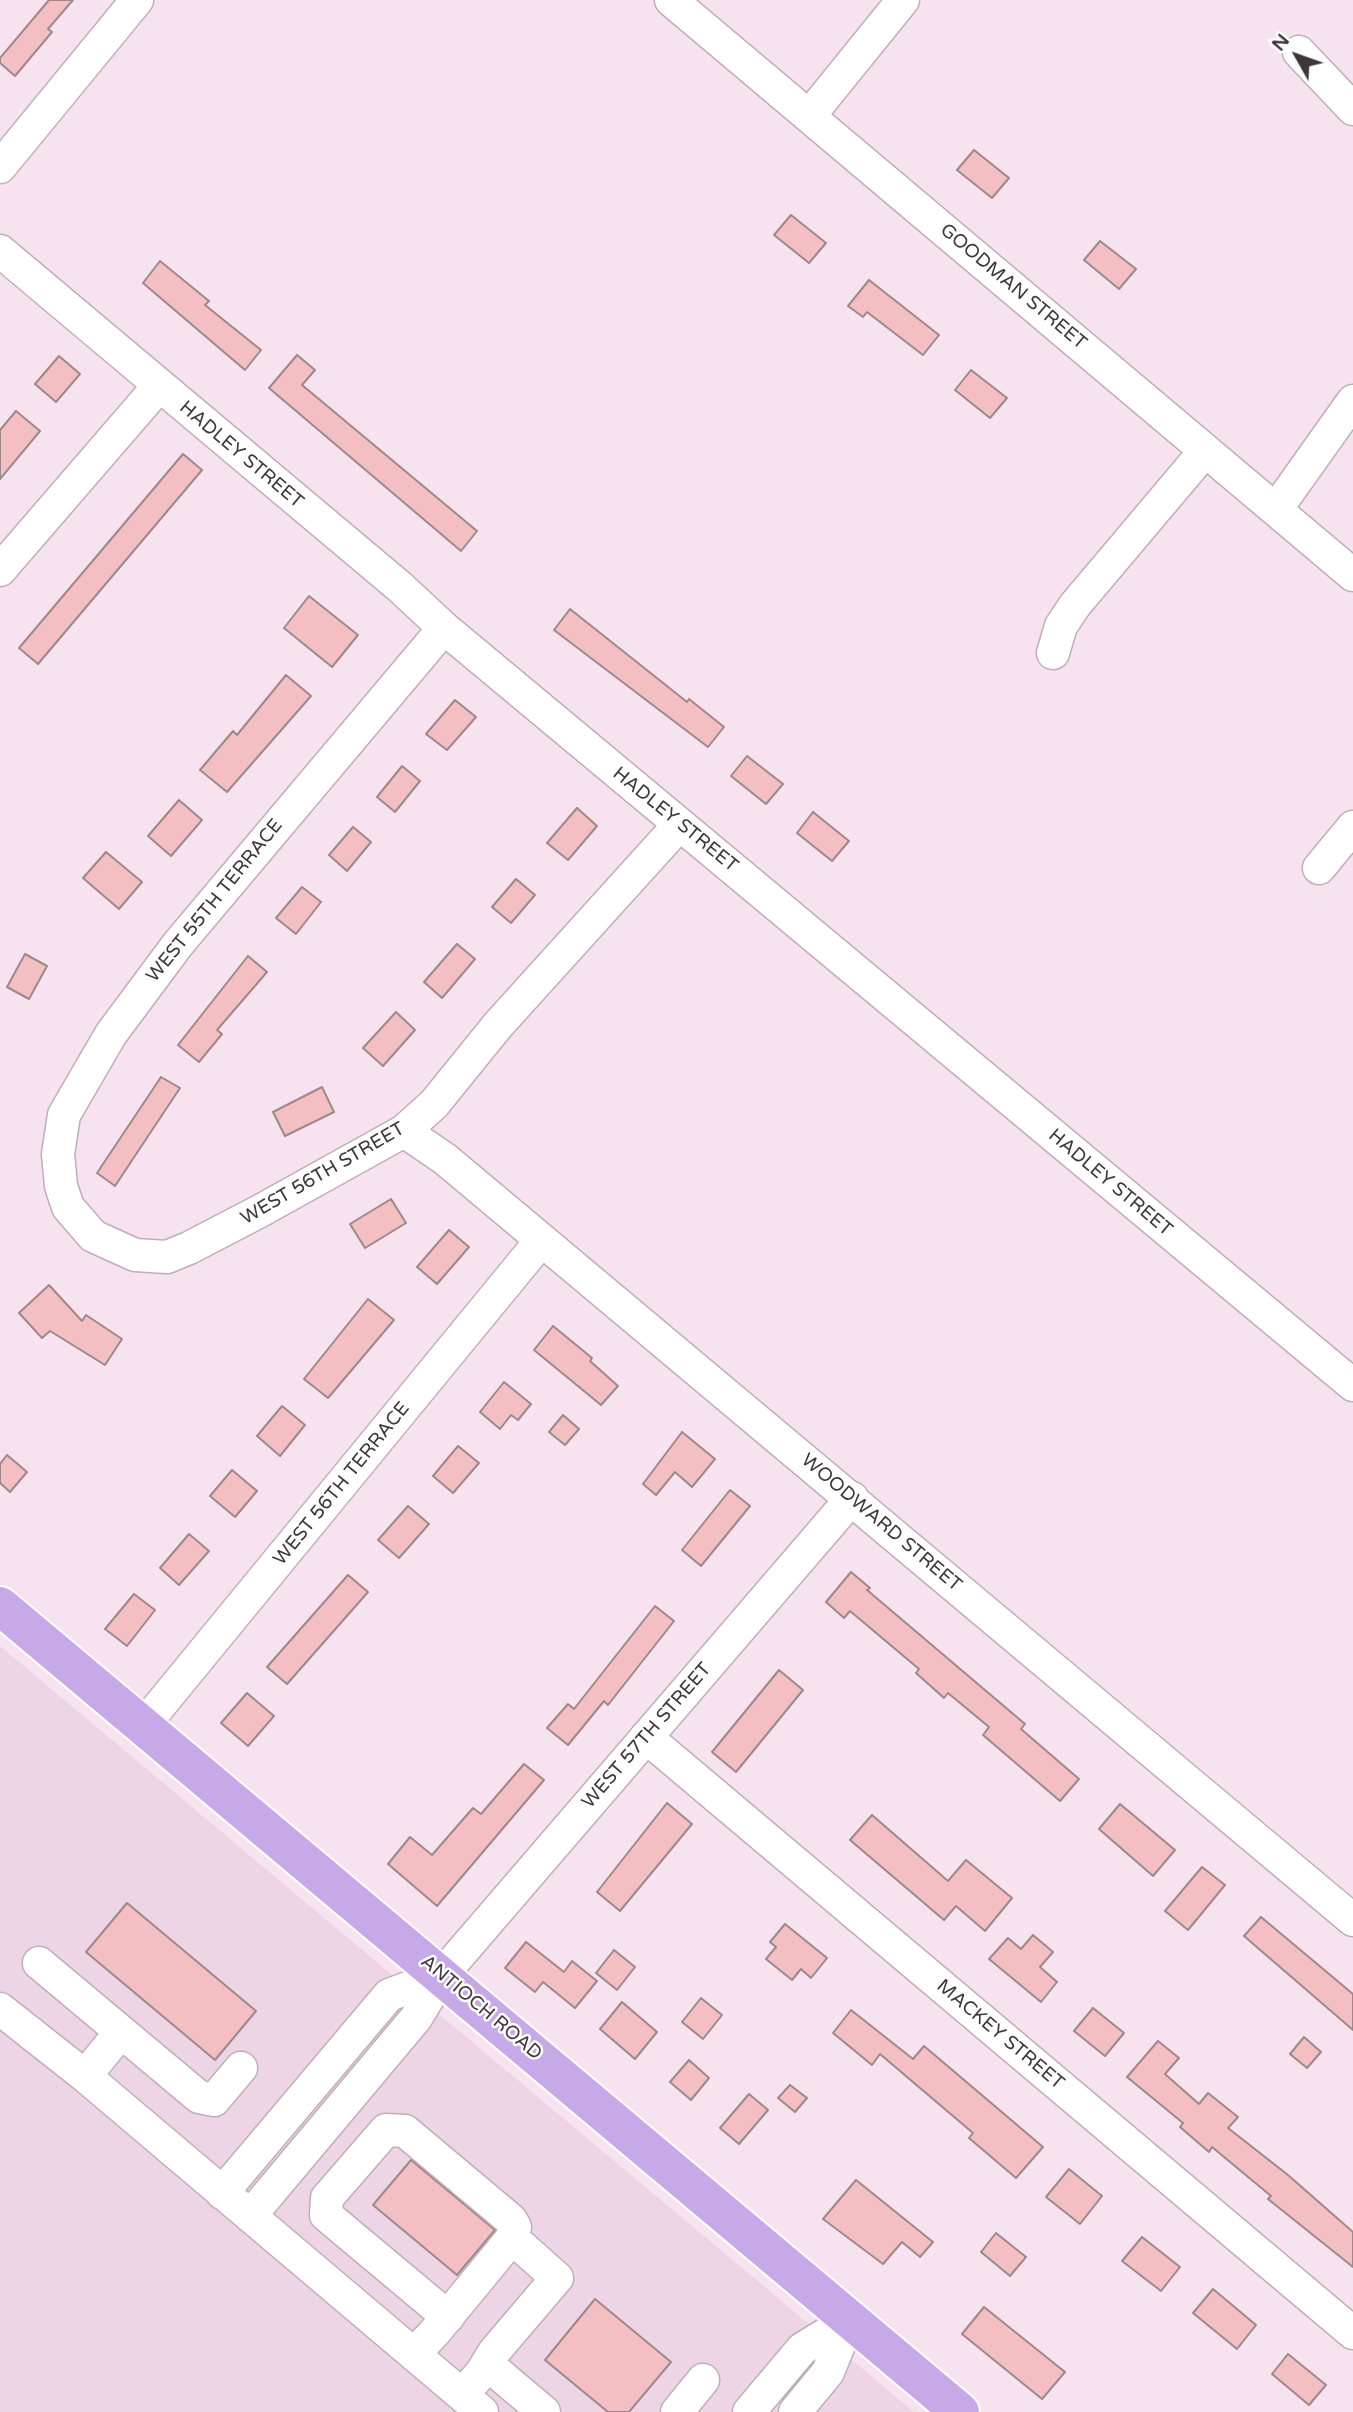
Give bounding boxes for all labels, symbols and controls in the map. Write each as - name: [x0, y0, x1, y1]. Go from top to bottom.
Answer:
- north arrow: [1262, 21, 1332, 91]
- text: N: [1268, 30, 1294, 55]
- street label: GOODMAN STREET: [935, 219, 1091, 355]
- street label: HADLEY STREET: [174, 396, 308, 514]
- street label: HADLEY STREET: [608, 762, 742, 878]
- street label: WEST 55TH TERRACE: [142, 815, 288, 987]
- street label: WEST 56TH STREET: [237, 1118, 409, 1230]
- street label: HADLEY STREET: [1043, 1124, 1177, 1242]
- street label: WEST 56TH TERRACE: [269, 1398, 415, 1570]
- street label: WOODWARD STREET: [796, 1449, 966, 1597]
- street label: WEST 57TH STREET: [578, 1659, 716, 1813]
- street label: ANTIOCH ROAD: [416, 1951, 546, 2065]
- street label: MACKEY STREET: [932, 1975, 1068, 2095]

